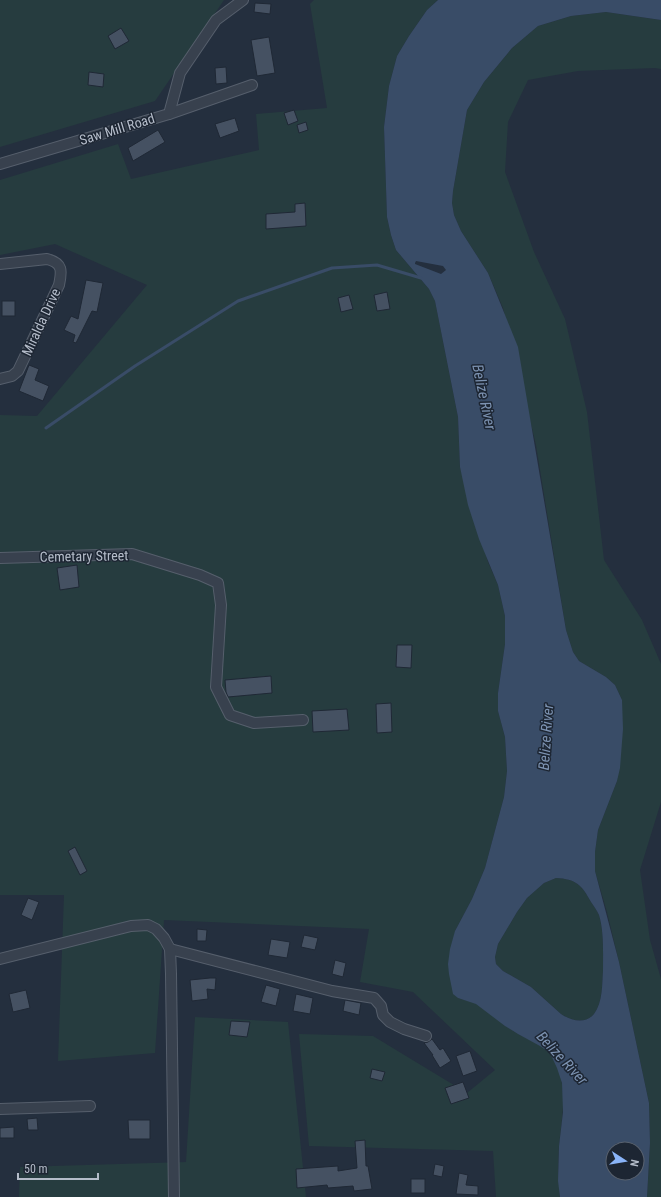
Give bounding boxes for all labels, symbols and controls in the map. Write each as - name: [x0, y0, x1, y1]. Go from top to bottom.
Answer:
- street label: Saw Mill Road: [77, 110, 157, 148]
- street label: Miralda Drive: [18, 285, 64, 358]
- water label: Belize River: [468, 363, 500, 432]
- street label: Cemetary Street: [40, 547, 128, 565]
- water label: Belize River: [535, 703, 557, 771]
- water label: Belize River: [533, 1028, 592, 1089]
- north arrow: [605, 1141, 645, 1181]
- scale bar: [18, 1155, 98, 1181]
- text: N: [627, 1158, 641, 1168]
- text: 50 m: [24, 1162, 48, 1176]

